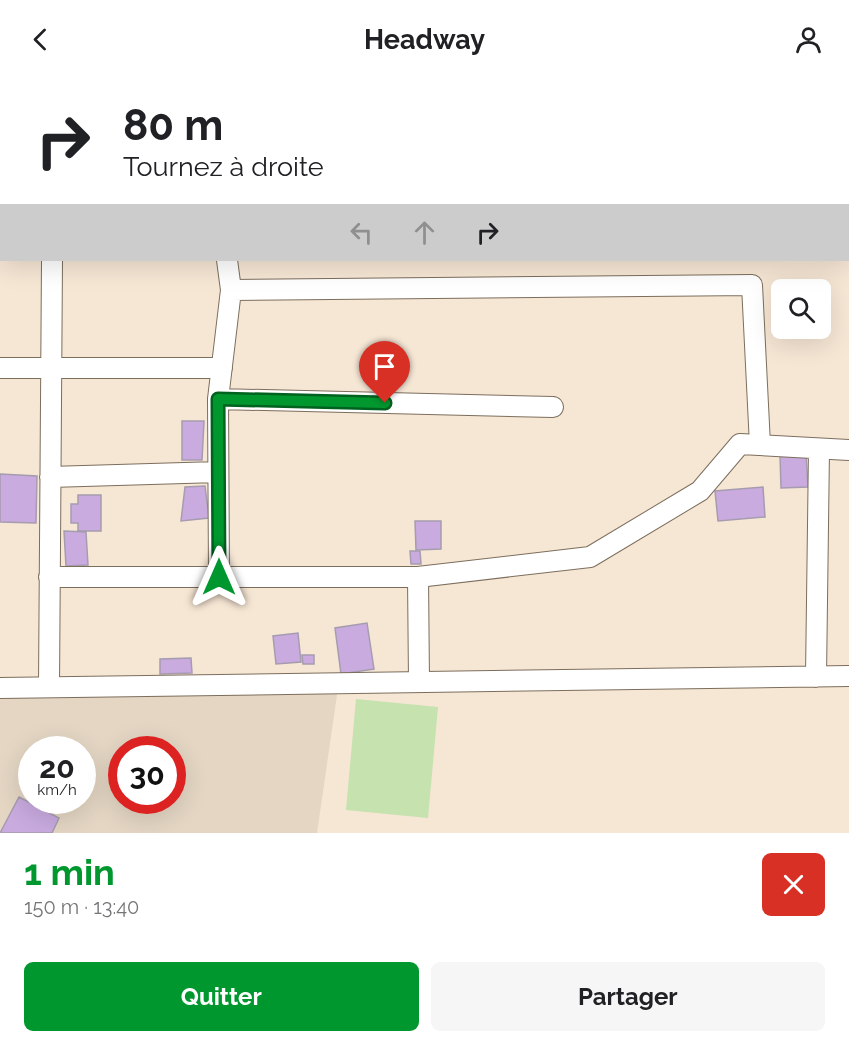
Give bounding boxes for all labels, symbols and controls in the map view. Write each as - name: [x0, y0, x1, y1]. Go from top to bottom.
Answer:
- icon: back: [24, 23, 57, 56]
- icon: person: [792, 23, 825, 56]
- text: Headway: [364, 24, 485, 55]
- text: 80 m: [123, 101, 223, 150]
- icon: right: [24, 102, 102, 180]
- text: Tournez à droite: [123, 151, 324, 182]
- icon: left: [345, 216, 378, 249]
- icon: ahead: [408, 216, 441, 249]
- icon: right: [471, 216, 504, 249]
- map controls: [771, 279, 831, 339]
- button: search: [771, 279, 831, 339]
- pin: [359, 341, 410, 403]
- icon: arrive: [368, 350, 401, 383]
- position arrow: [187, 545, 251, 609]
- speed limit sign: 30: [108, 736, 186, 814]
- text: 20: [39, 750, 75, 785]
- text: km/h: [37, 781, 77, 799]
- text: 1 min: [24, 851, 115, 893]
- button: close: [762, 853, 825, 916]
- text: 150 m · 13:40: [24, 895, 139, 919]
- button: Quitter: [24, 962, 419, 1031]
- button: Partager: [431, 962, 825, 1031]

